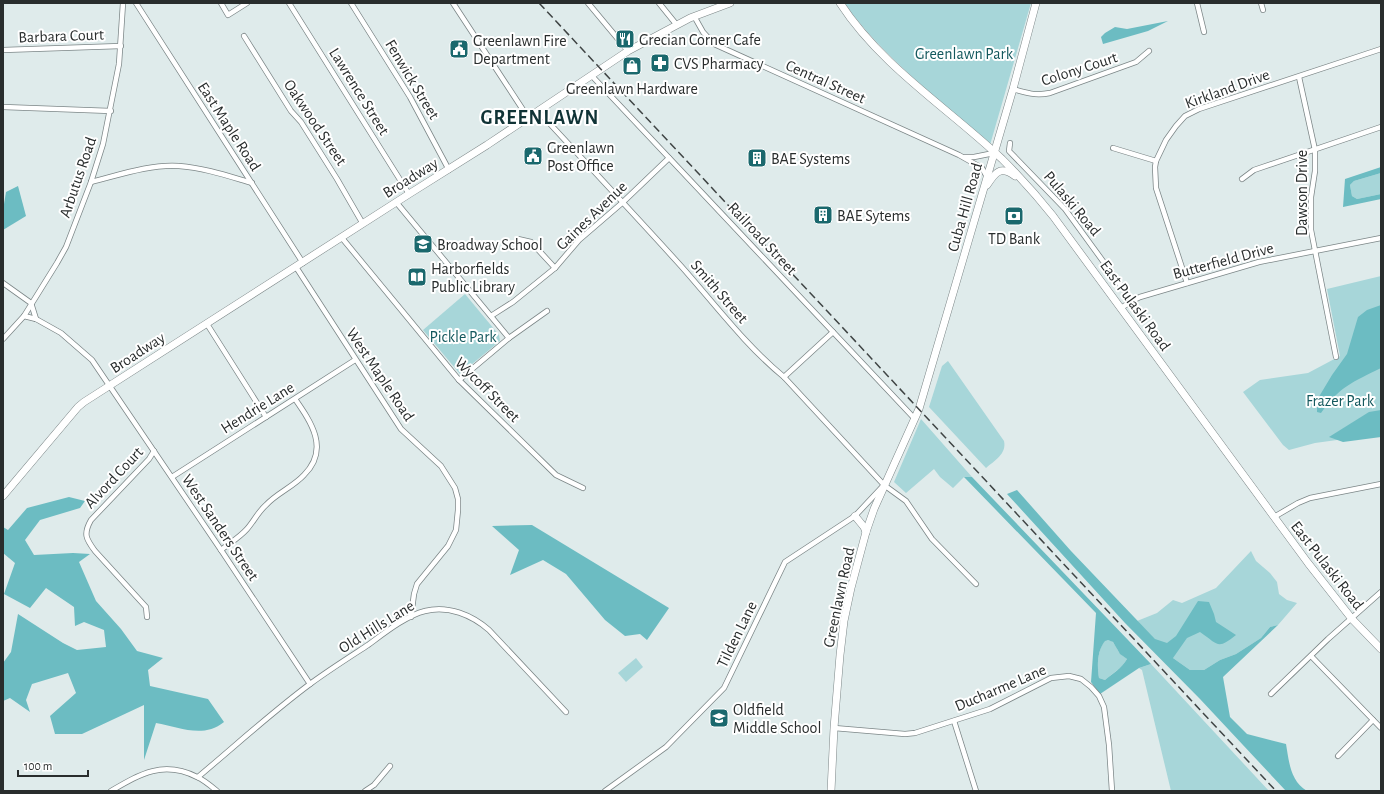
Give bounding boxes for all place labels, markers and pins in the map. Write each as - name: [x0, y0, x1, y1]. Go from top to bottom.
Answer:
- restaurant icon: Grecian Corner Cafe: [614, 28, 636, 50]
- place label: Grecian Corner Cafe: [639, 32, 761, 48]
- place label: Greenlawn Fire Department: [473, 33, 567, 67]
- public building icon: Greenlawn Fire Department: [448, 38, 470, 60]
- pharmacy icon: CVS Pharmacy: [649, 52, 671, 74]
- shop icon: Greenlawn Hardware: [621, 55, 643, 77]
- place label: CVS Pharmacy: [674, 56, 764, 73]
- place label: Greenlawn Hardware: [566, 81, 698, 97]
- place label: Greenlawn Post Office: [547, 140, 615, 174]
- public building icon: Greenlawn Post Office: [522, 145, 544, 167]
- building icon: BAE Systems: [746, 147, 768, 169]
- place label: BAE Systems: [771, 151, 850, 168]
- building icon: BAE Sytems: [812, 204, 834, 226]
- bank icon: TD Bank: [1003, 205, 1025, 227]
- place label: BAE Sytems: [837, 208, 910, 225]
- place label: TD Bank: [988, 231, 1041, 247]
- school or university icon: Broadway School: [412, 233, 434, 255]
- place label: Broadway School: [437, 237, 543, 254]
- place label: Harborfields Public Library: [431, 261, 515, 296]
- library icon: Harborfields Public Library: [406, 266, 428, 288]
- place label: Oldfield Middle School: [733, 702, 821, 736]
- school or university icon: Oldfield Middle School: [708, 707, 730, 729]

